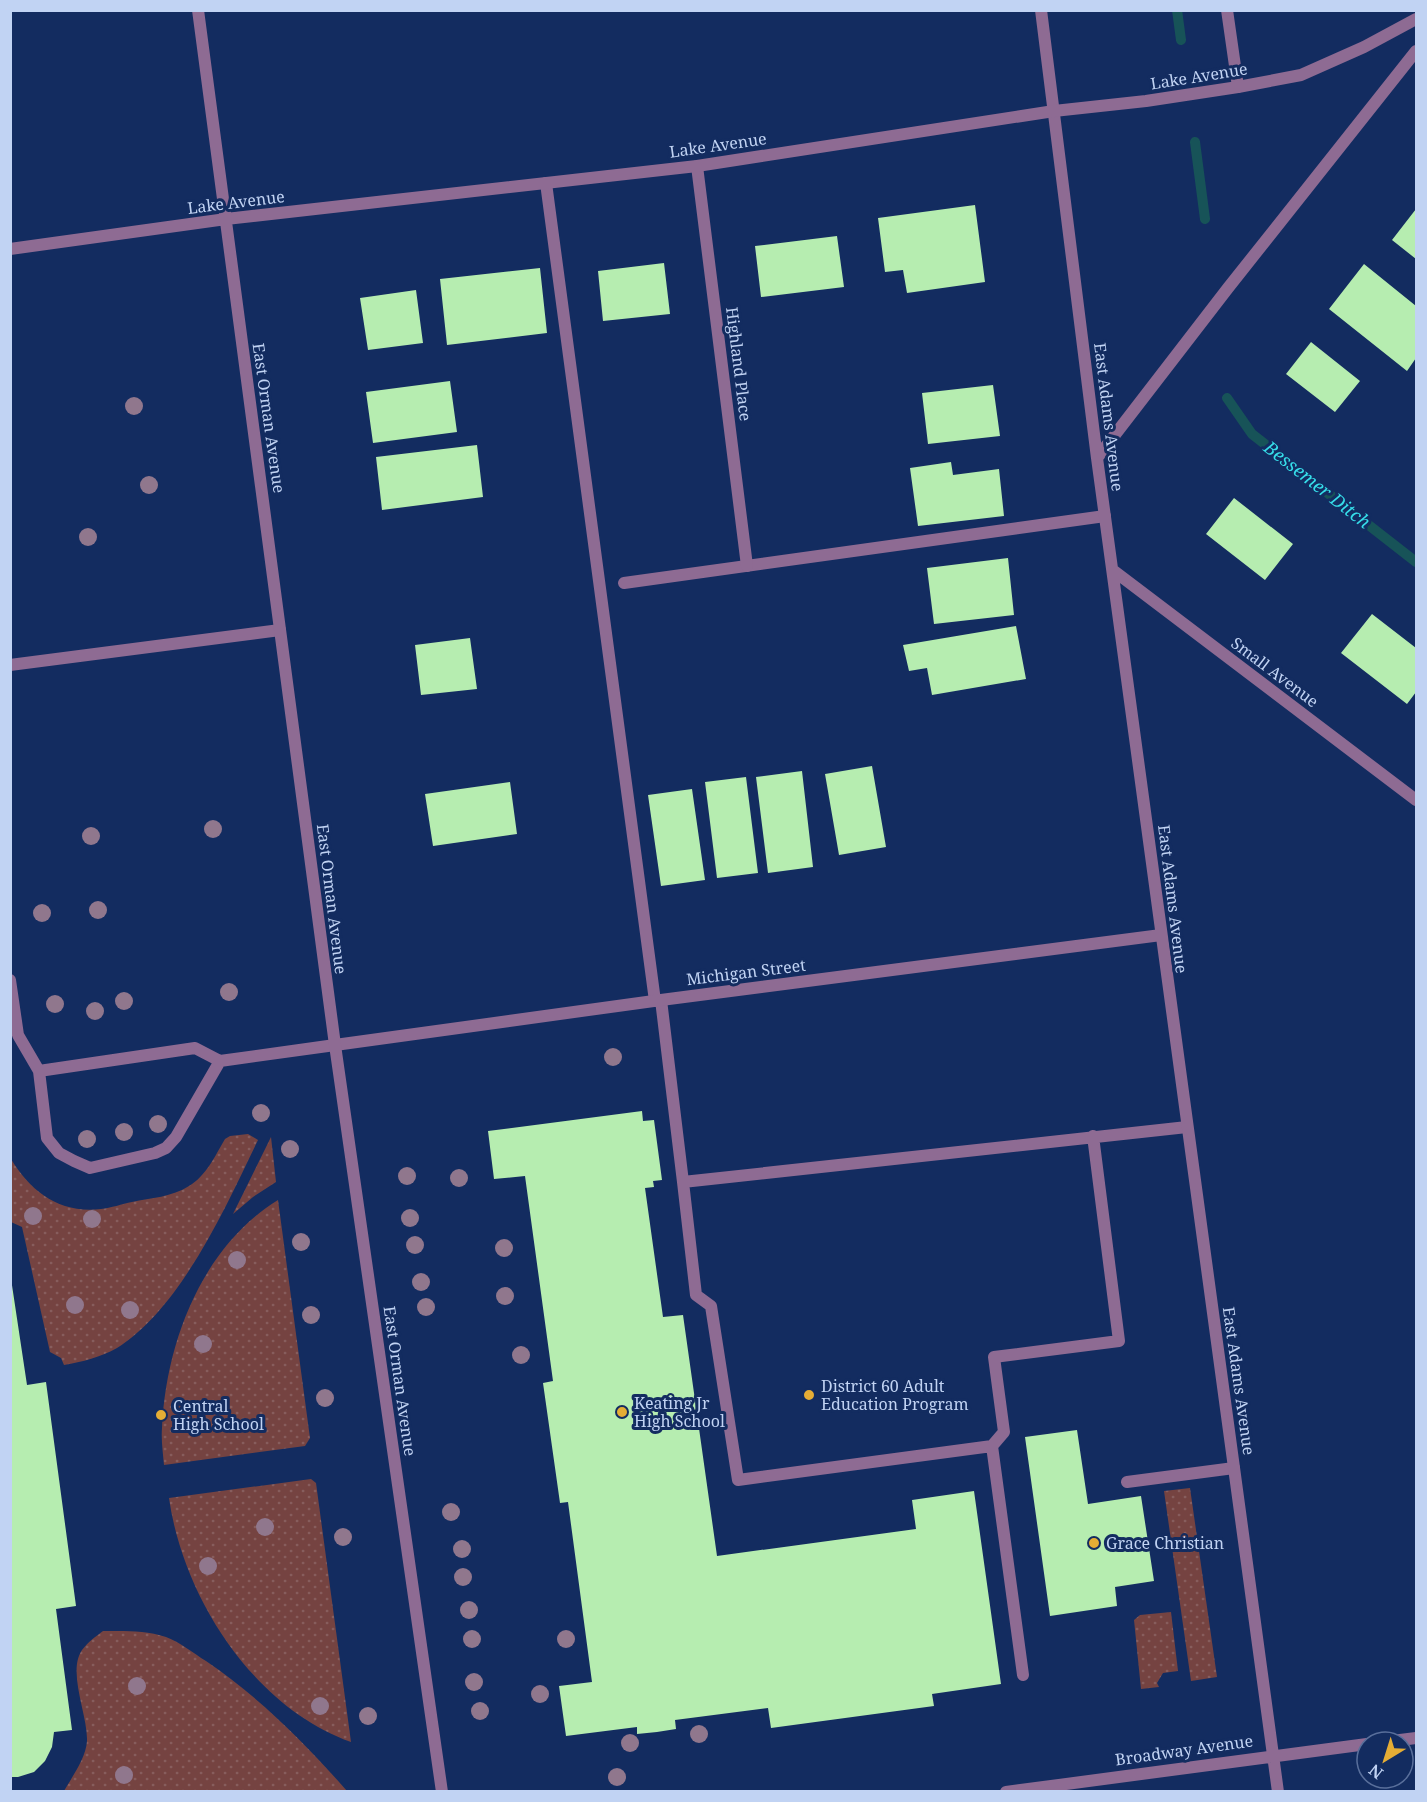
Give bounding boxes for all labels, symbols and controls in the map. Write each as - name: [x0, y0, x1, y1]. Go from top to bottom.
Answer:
- street label: Lake Avenue: [1149, 57, 1249, 95]
- street label: Lake Avenue: [668, 127, 768, 163]
- street label: Lake Avenue: [186, 185, 286, 219]
- street label: Highland Place: [721, 306, 757, 422]
- street label: East Adams Avenue: [1089, 341, 1129, 493]
- street label: East Orman Avenue: [248, 342, 290, 494]
- water label: Bessemer Ditch: [1259, 434, 1376, 534]
- street label: Small Avenue: [1227, 632, 1323, 712]
- street label: East Orman Avenue: [312, 823, 352, 975]
- street label: East Adams Avenue: [1153, 823, 1193, 975]
- street label: Michigan Street: [685, 954, 807, 990]
- street label: East Orman Avenue: [379, 1305, 421, 1457]
- street label: East Adams Avenue: [1218, 1305, 1260, 1457]
- place label: District 60 Adult Education Program: [821, 1375, 969, 1415]
- marker: District 60 Adult Education Program: [802, 1388, 816, 1402]
- place label: Keating Jr High School: [634, 1392, 725, 1432]
- place label: Central High School: [173, 1395, 264, 1435]
- marker: Keating Jr High School: [615, 1405, 629, 1419]
- marker: Central High School: [154, 1408, 168, 1422]
- place label: Grace Christian: [1106, 1532, 1224, 1554]
- marker: Grace Christian: [1087, 1536, 1101, 1550]
- street label: Broadway Avenue: [1114, 1729, 1254, 1771]
- north arrow: [1355, 1730, 1415, 1790]
- text: N: [1364, 1759, 1388, 1784]

